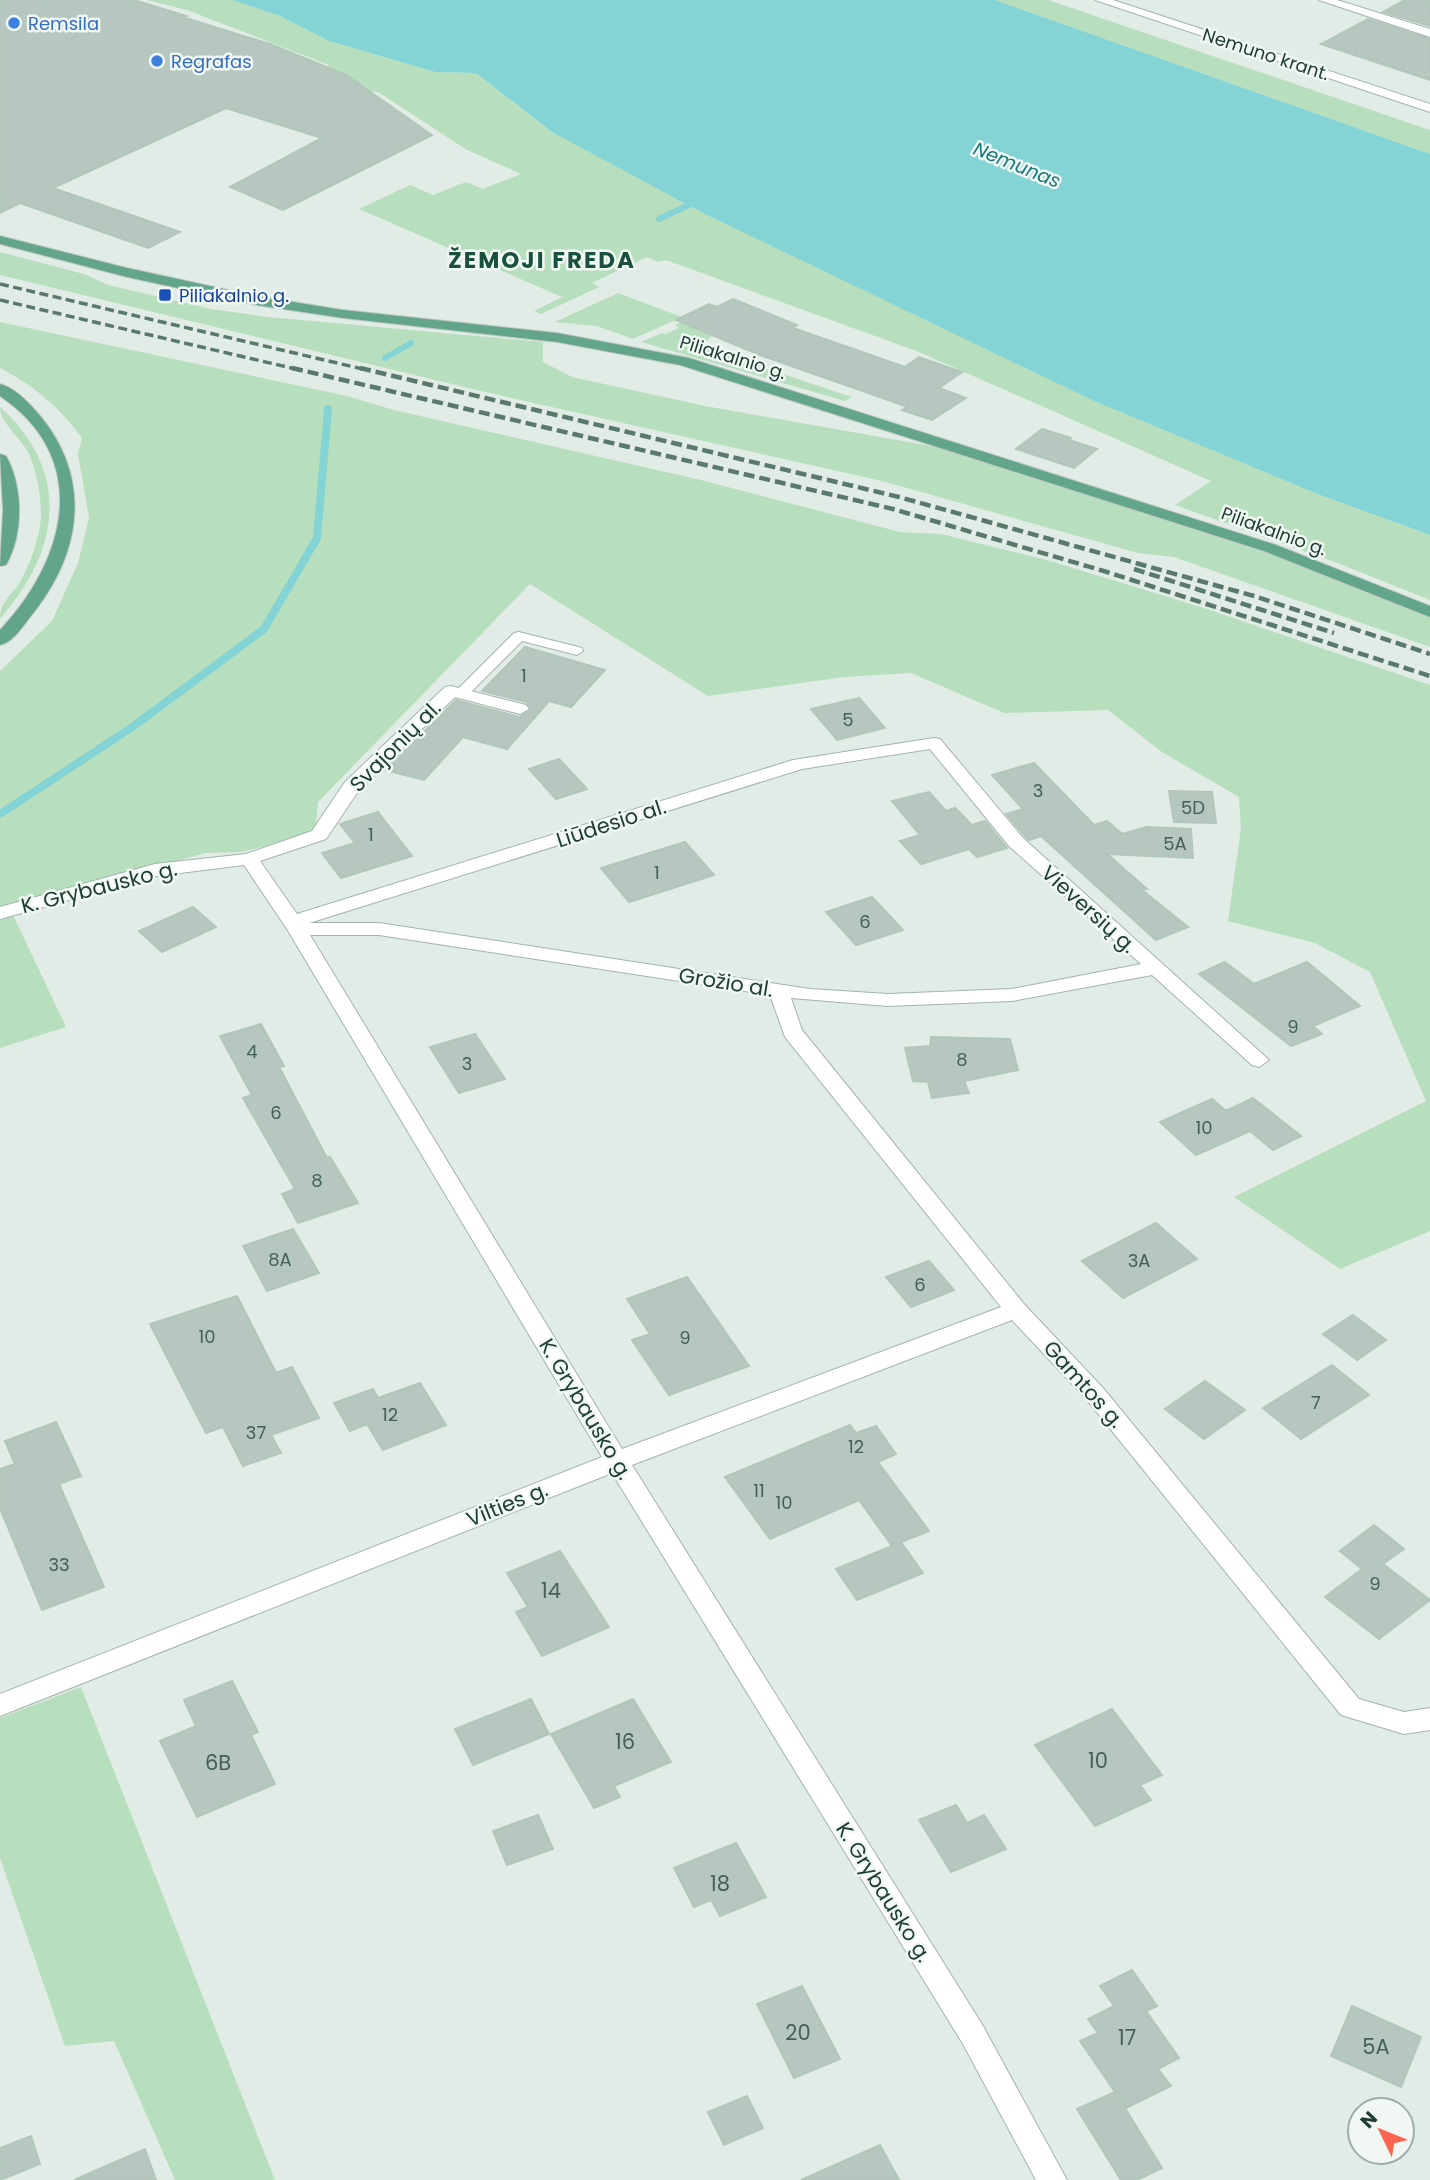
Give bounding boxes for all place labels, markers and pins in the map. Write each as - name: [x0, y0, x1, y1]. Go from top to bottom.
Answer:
- place label: Remsila: [28, 11, 99, 36]
- marker: Remsila: [6, 15, 22, 31]
- place label: Regrafas: [171, 49, 252, 74]
- marker: Regrafas: [149, 53, 165, 69]
- place label: Piliakalnio g.: [179, 283, 289, 308]
- marker: Piliakalnio g.: [157, 287, 173, 303]

